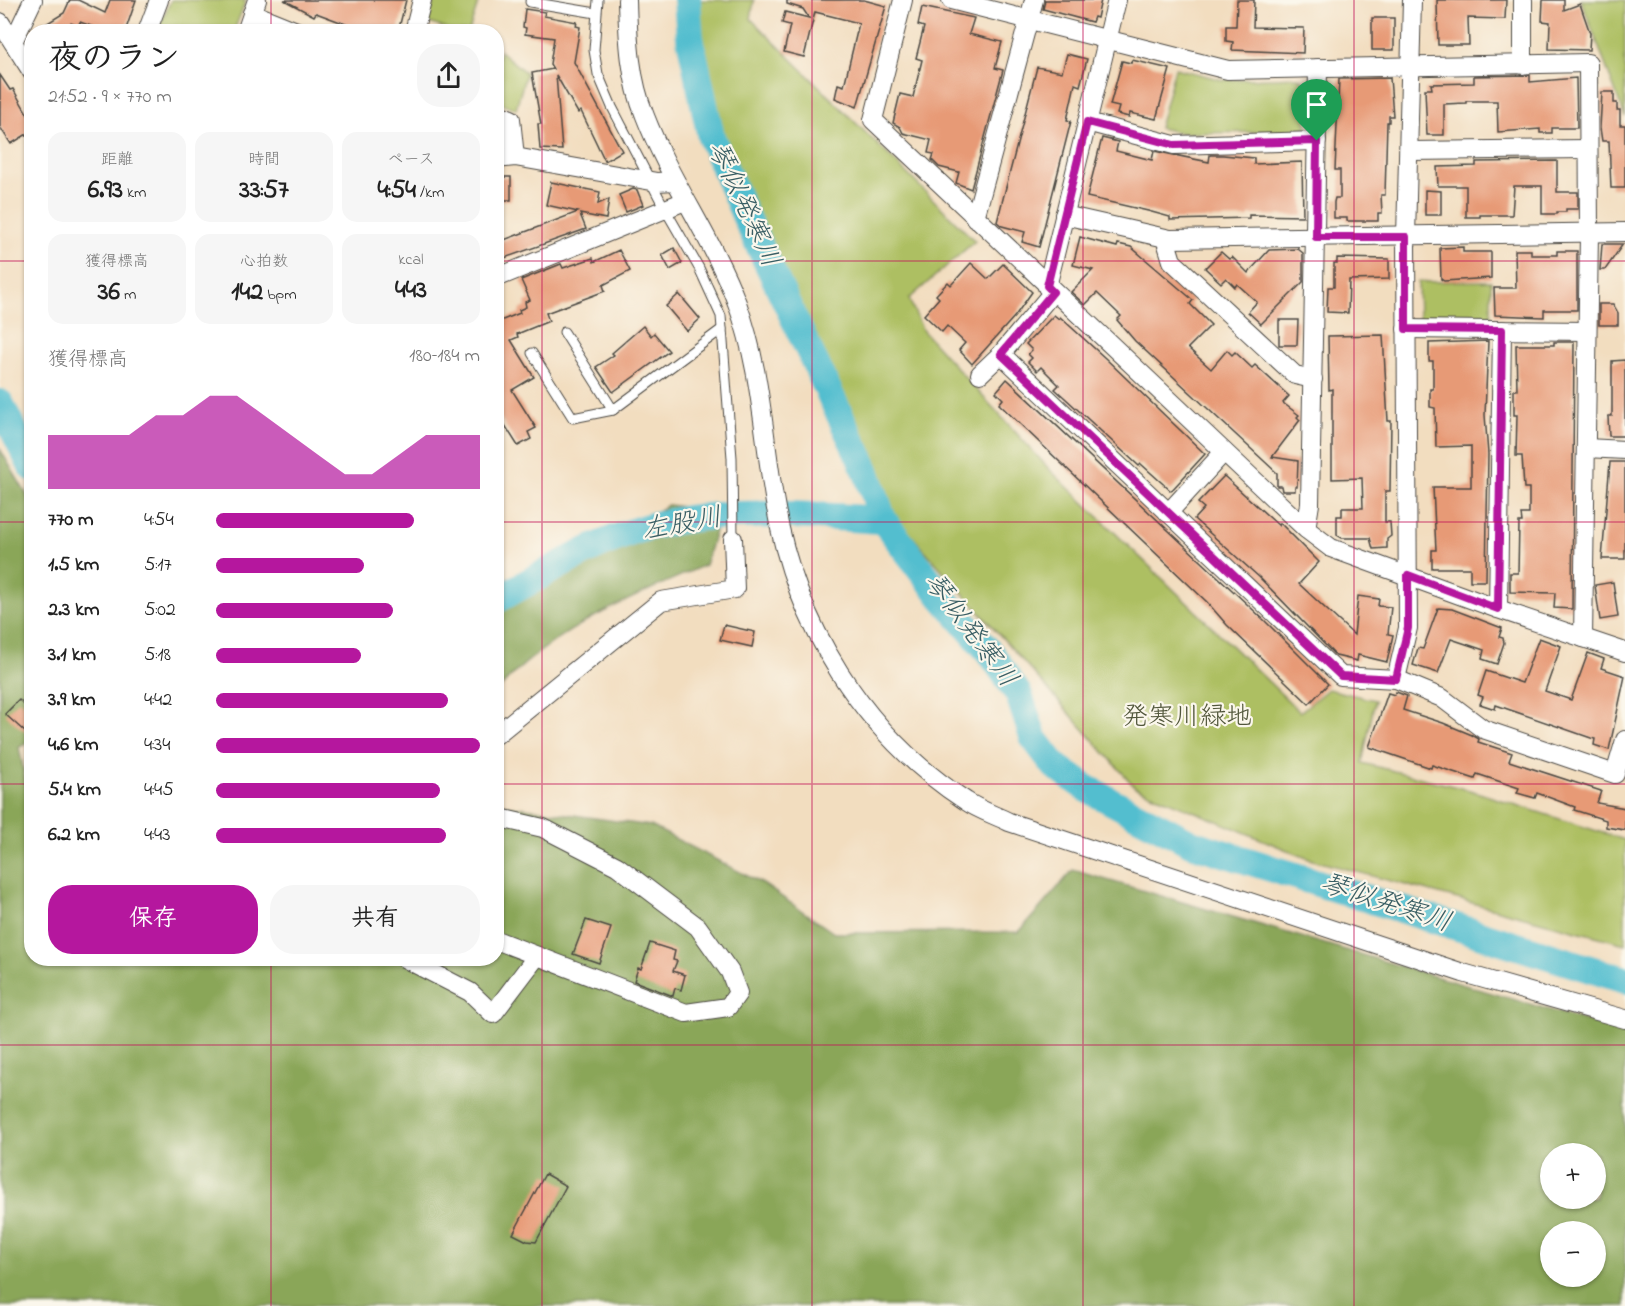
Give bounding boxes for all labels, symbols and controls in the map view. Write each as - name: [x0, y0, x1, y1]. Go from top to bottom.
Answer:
- text: 夜のラン: [48, 36, 180, 84]
- button: share: [417, 44, 480, 107]
- pin: [1291, 79, 1342, 141]
- text: 21:52 · 9 × 770 m: [48, 83, 172, 112]
- icon: arrive: [1300, 88, 1333, 121]
- water label: 琴似発寒川: [697, 136, 789, 274]
- text: 距離: [101, 148, 133, 172]
- text: 時間: [248, 148, 280, 172]
- text: ペース: [387, 148, 435, 172]
- text: 6.93: [88, 172, 123, 210]
- text: 33:57: [239, 172, 289, 210]
- text: 4:54: [378, 172, 416, 210]
- text: km: [123, 181, 146, 205]
- text: /km: [416, 181, 444, 205]
- text: kcal: [398, 248, 424, 272]
- text: 獲得標高: [85, 250, 149, 274]
- text: 心拍数: [240, 250, 288, 274]
- text: 443: [395, 272, 427, 310]
- text: 36: [98, 274, 120, 312]
- text: 142: [231, 274, 263, 312]
- text: m: [120, 283, 136, 307]
- text: bpm: [263, 283, 297, 307]
- text: 180–184 m: [409, 342, 480, 371]
- text: 獲得標高: [48, 346, 128, 375]
- water label: 左股川: [639, 499, 725, 551]
- text: 770 m: [48, 506, 94, 535]
- text: 4:54: [144, 506, 174, 535]
- text: 1.5 km: [48, 551, 99, 580]
- text: 5:17: [144, 551, 172, 580]
- water label: 琴似発寒川: [914, 565, 1026, 697]
- text: 2.3 km: [48, 596, 100, 625]
- text: 5:02: [144, 596, 176, 625]
- text: 3.1 km: [48, 641, 96, 670]
- text: 5:18: [144, 641, 171, 670]
- text: 3.9 km: [48, 686, 96, 715]
- text: 4:42: [144, 686, 172, 715]
- park label: 発寒川緑地: [1122, 699, 1252, 737]
- text: 4.6 km: [48, 731, 98, 760]
- text: 4:34: [144, 731, 170, 760]
- text: 5.4 km: [48, 776, 101, 805]
- text: 4:45: [144, 776, 174, 805]
- text: 6.2 km: [48, 821, 100, 850]
- text: 4:43: [144, 821, 170, 850]
- water label: 琴似発寒川: [1316, 865, 1456, 943]
- button: 保存: [48, 885, 258, 954]
- button: 共有: [270, 885, 480, 954]
- map controls: [1540, 1143, 1606, 1287]
- button: +: [1540, 1143, 1606, 1209]
- button: −: [1540, 1221, 1606, 1287]

